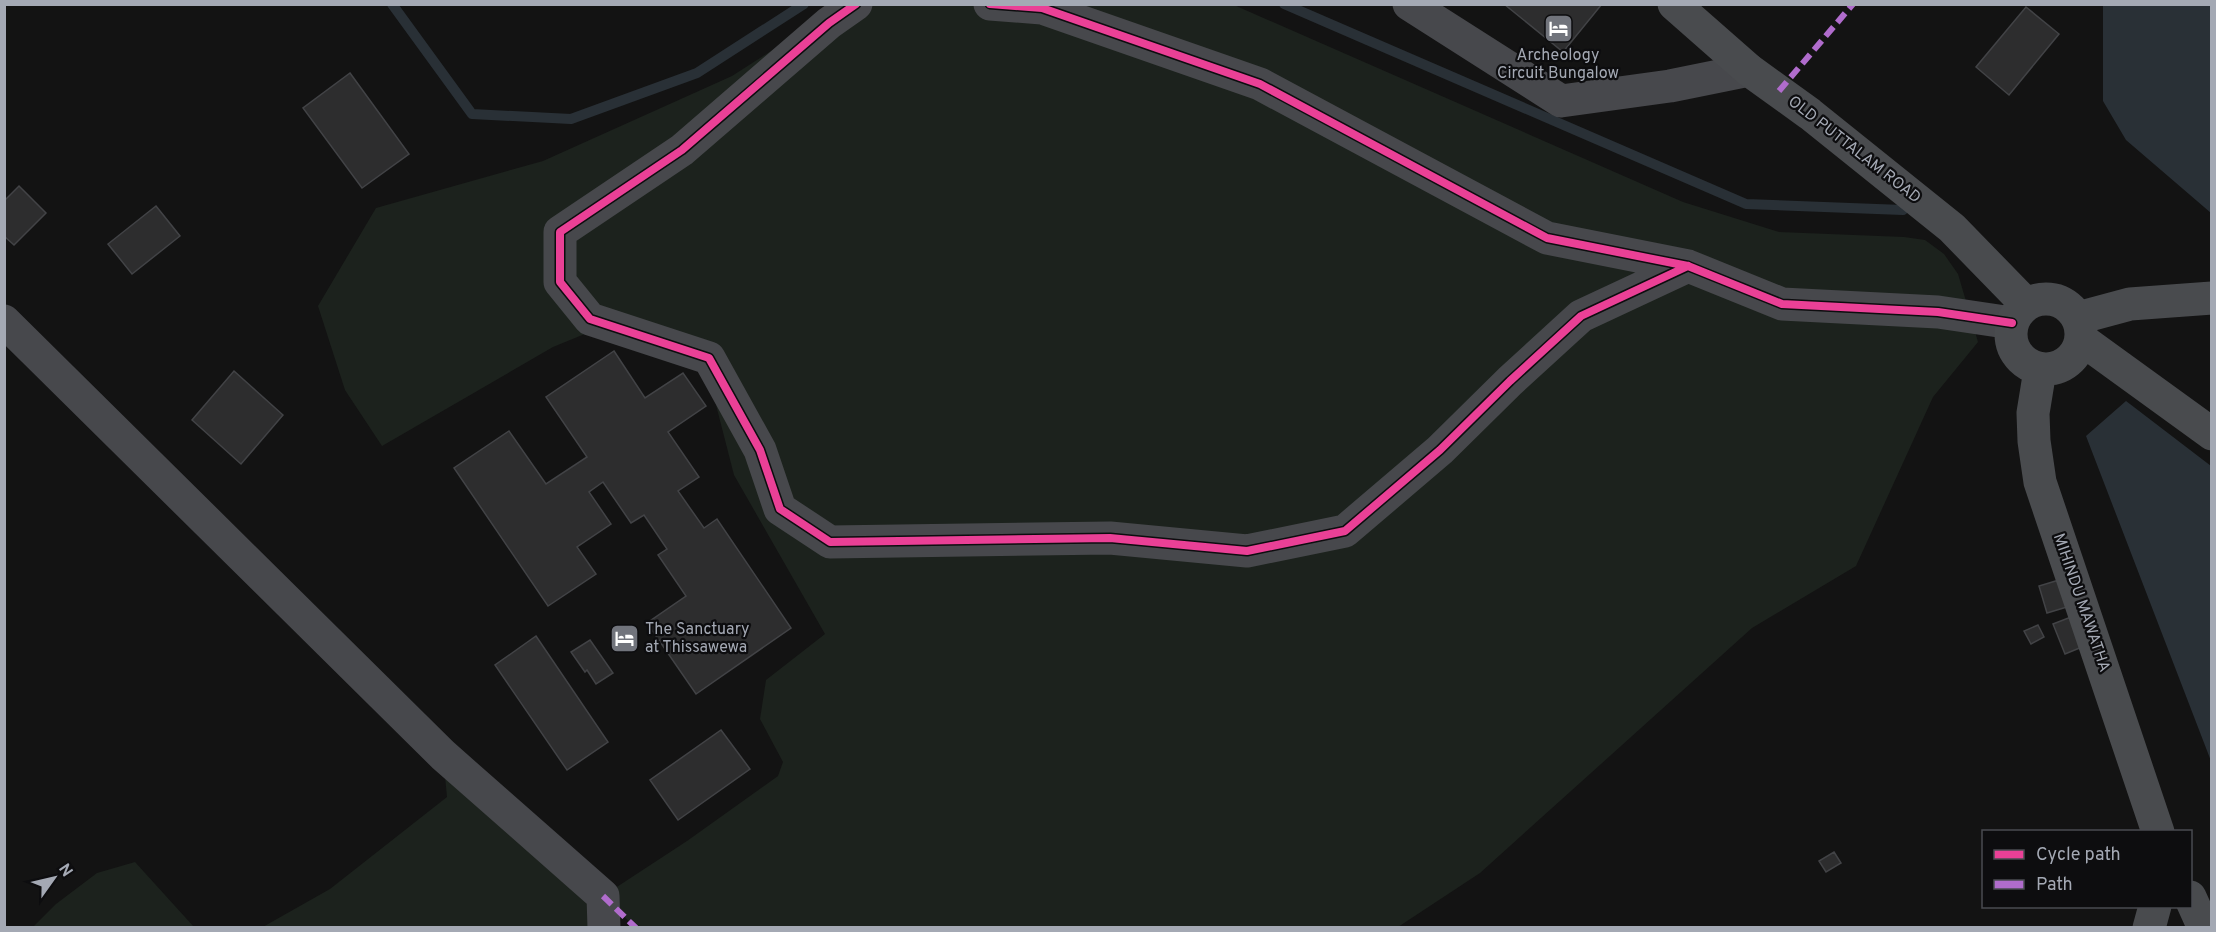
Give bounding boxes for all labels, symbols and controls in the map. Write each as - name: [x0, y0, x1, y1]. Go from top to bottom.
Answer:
- hotel icon: Archeology Circuit Bungalow: [1542, 12, 1574, 44]
- place label: Archeology Circuit Bungalow: [1497, 46, 1619, 84]
- street label: OLD PUTTALAM ROAD: [1784, 92, 1924, 208]
- street label: MIHINDU MAWATHA: [2048, 531, 2114, 675]
- place label: The Sanctuary at Thissawewa: [645, 620, 749, 658]
- hotel icon: The Sanctuary at Thissawewa: [608, 623, 640, 655]
- legend: [1982, 830, 2192, 908]
- text: Cycle path: [2036, 844, 2121, 867]
- north arrow: [24, 848, 84, 908]
- text: N: [53, 860, 76, 881]
- text: Path: [2036, 874, 2073, 897]

